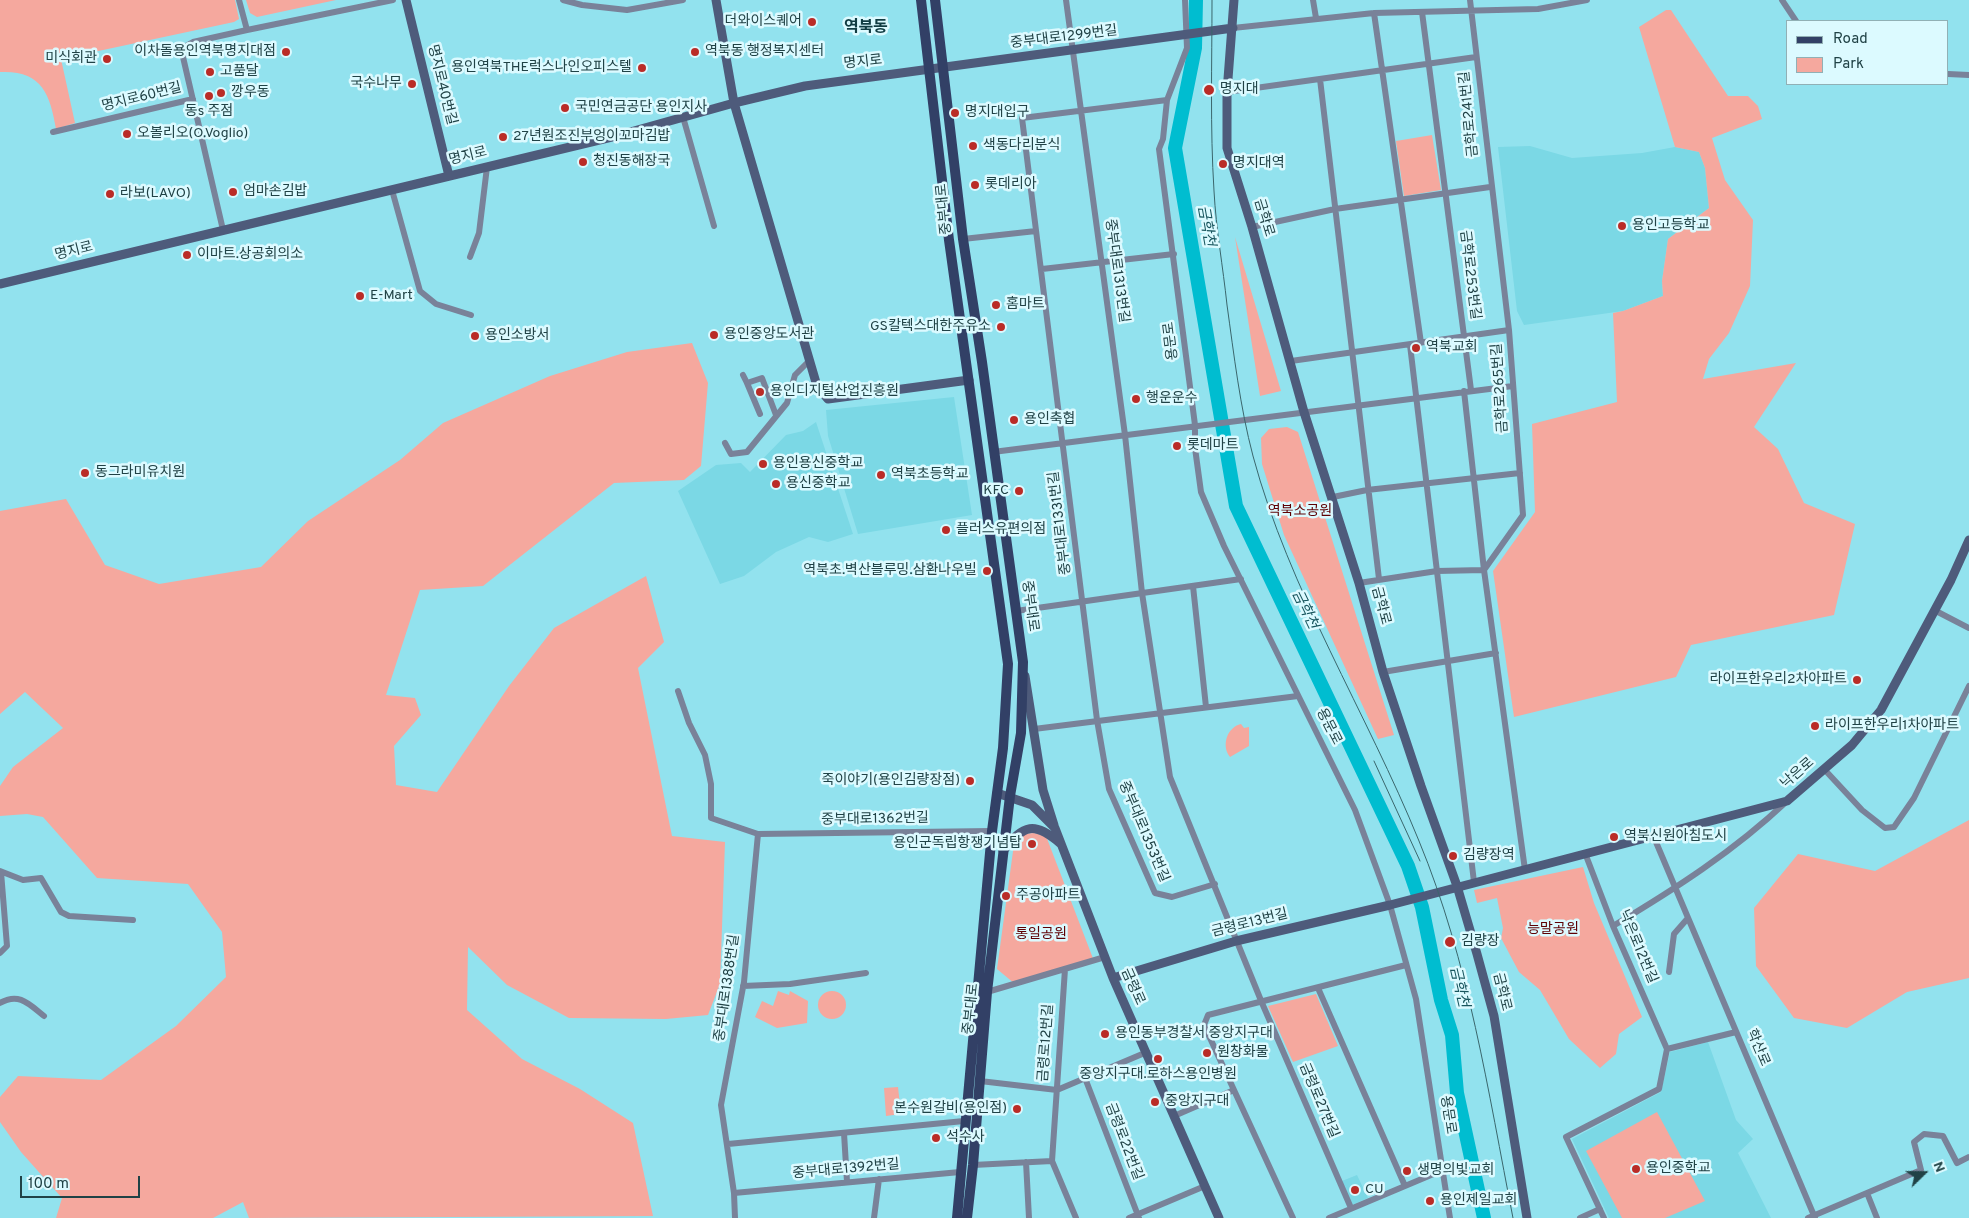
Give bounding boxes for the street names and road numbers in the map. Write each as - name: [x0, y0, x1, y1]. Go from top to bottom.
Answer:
- street label: 중부대로1299번길: [1009, 23, 1119, 53]
- street label: 명지로40번길: [423, 43, 459, 127]
- street label: 명지로: [843, 53, 883, 73]
- street label: 금학로241번길: [1457, 70, 1483, 158]
- street label: 명지로60번길: [100, 80, 184, 116]
- street label: 명지로: [447, 144, 489, 170]
- street label: 중부대로: [934, 183, 956, 235]
- street label: 금학로: [1249, 197, 1277, 239]
- street label: 중부대로1313번길: [1100, 218, 1132, 324]
- street label: 금학로253번길: [1455, 229, 1483, 321]
- street label: 명지로: [53, 239, 95, 265]
- street label: 용문로: [1161, 321, 1183, 361]
- street label: 금학로265번길: [1489, 343, 1513, 433]
- street label: 중부대로1331번길: [1046, 470, 1076, 576]
- street label: 중부대로: [1017, 579, 1041, 633]
- street label: 금학로: [1367, 585, 1393, 627]
- street label: 용문로: [1312, 706, 1344, 748]
- street label: 낙은로: [1778, 755, 1818, 793]
- street label: 중부대로1353번길: [1114, 779, 1172, 885]
- street label: 중부대로1362번길: [821, 811, 929, 829]
- street label: 금령로13번길: [1210, 906, 1290, 942]
- street label: 낙은로12번길: [1614, 908, 1660, 986]
- street label: 중부대로1388번길: [712, 933, 744, 1043]
- street label: 금령로: [1116, 966, 1148, 1008]
- street label: 금학로: [1488, 971, 1514, 1013]
- street label: 중부대로: [961, 983, 983, 1035]
- street label: 금령로12번길: [1036, 1003, 1058, 1083]
- street label: 학산로: [1742, 1027, 1772, 1069]
- street label: 금령로27번길: [1295, 1061, 1341, 1141]
- street label: 용문로: [1436, 1095, 1458, 1135]
- street label: 금령로22번길: [1101, 1101, 1145, 1183]
- street label: 중부대로1392번길: [792, 1157, 900, 1183]

